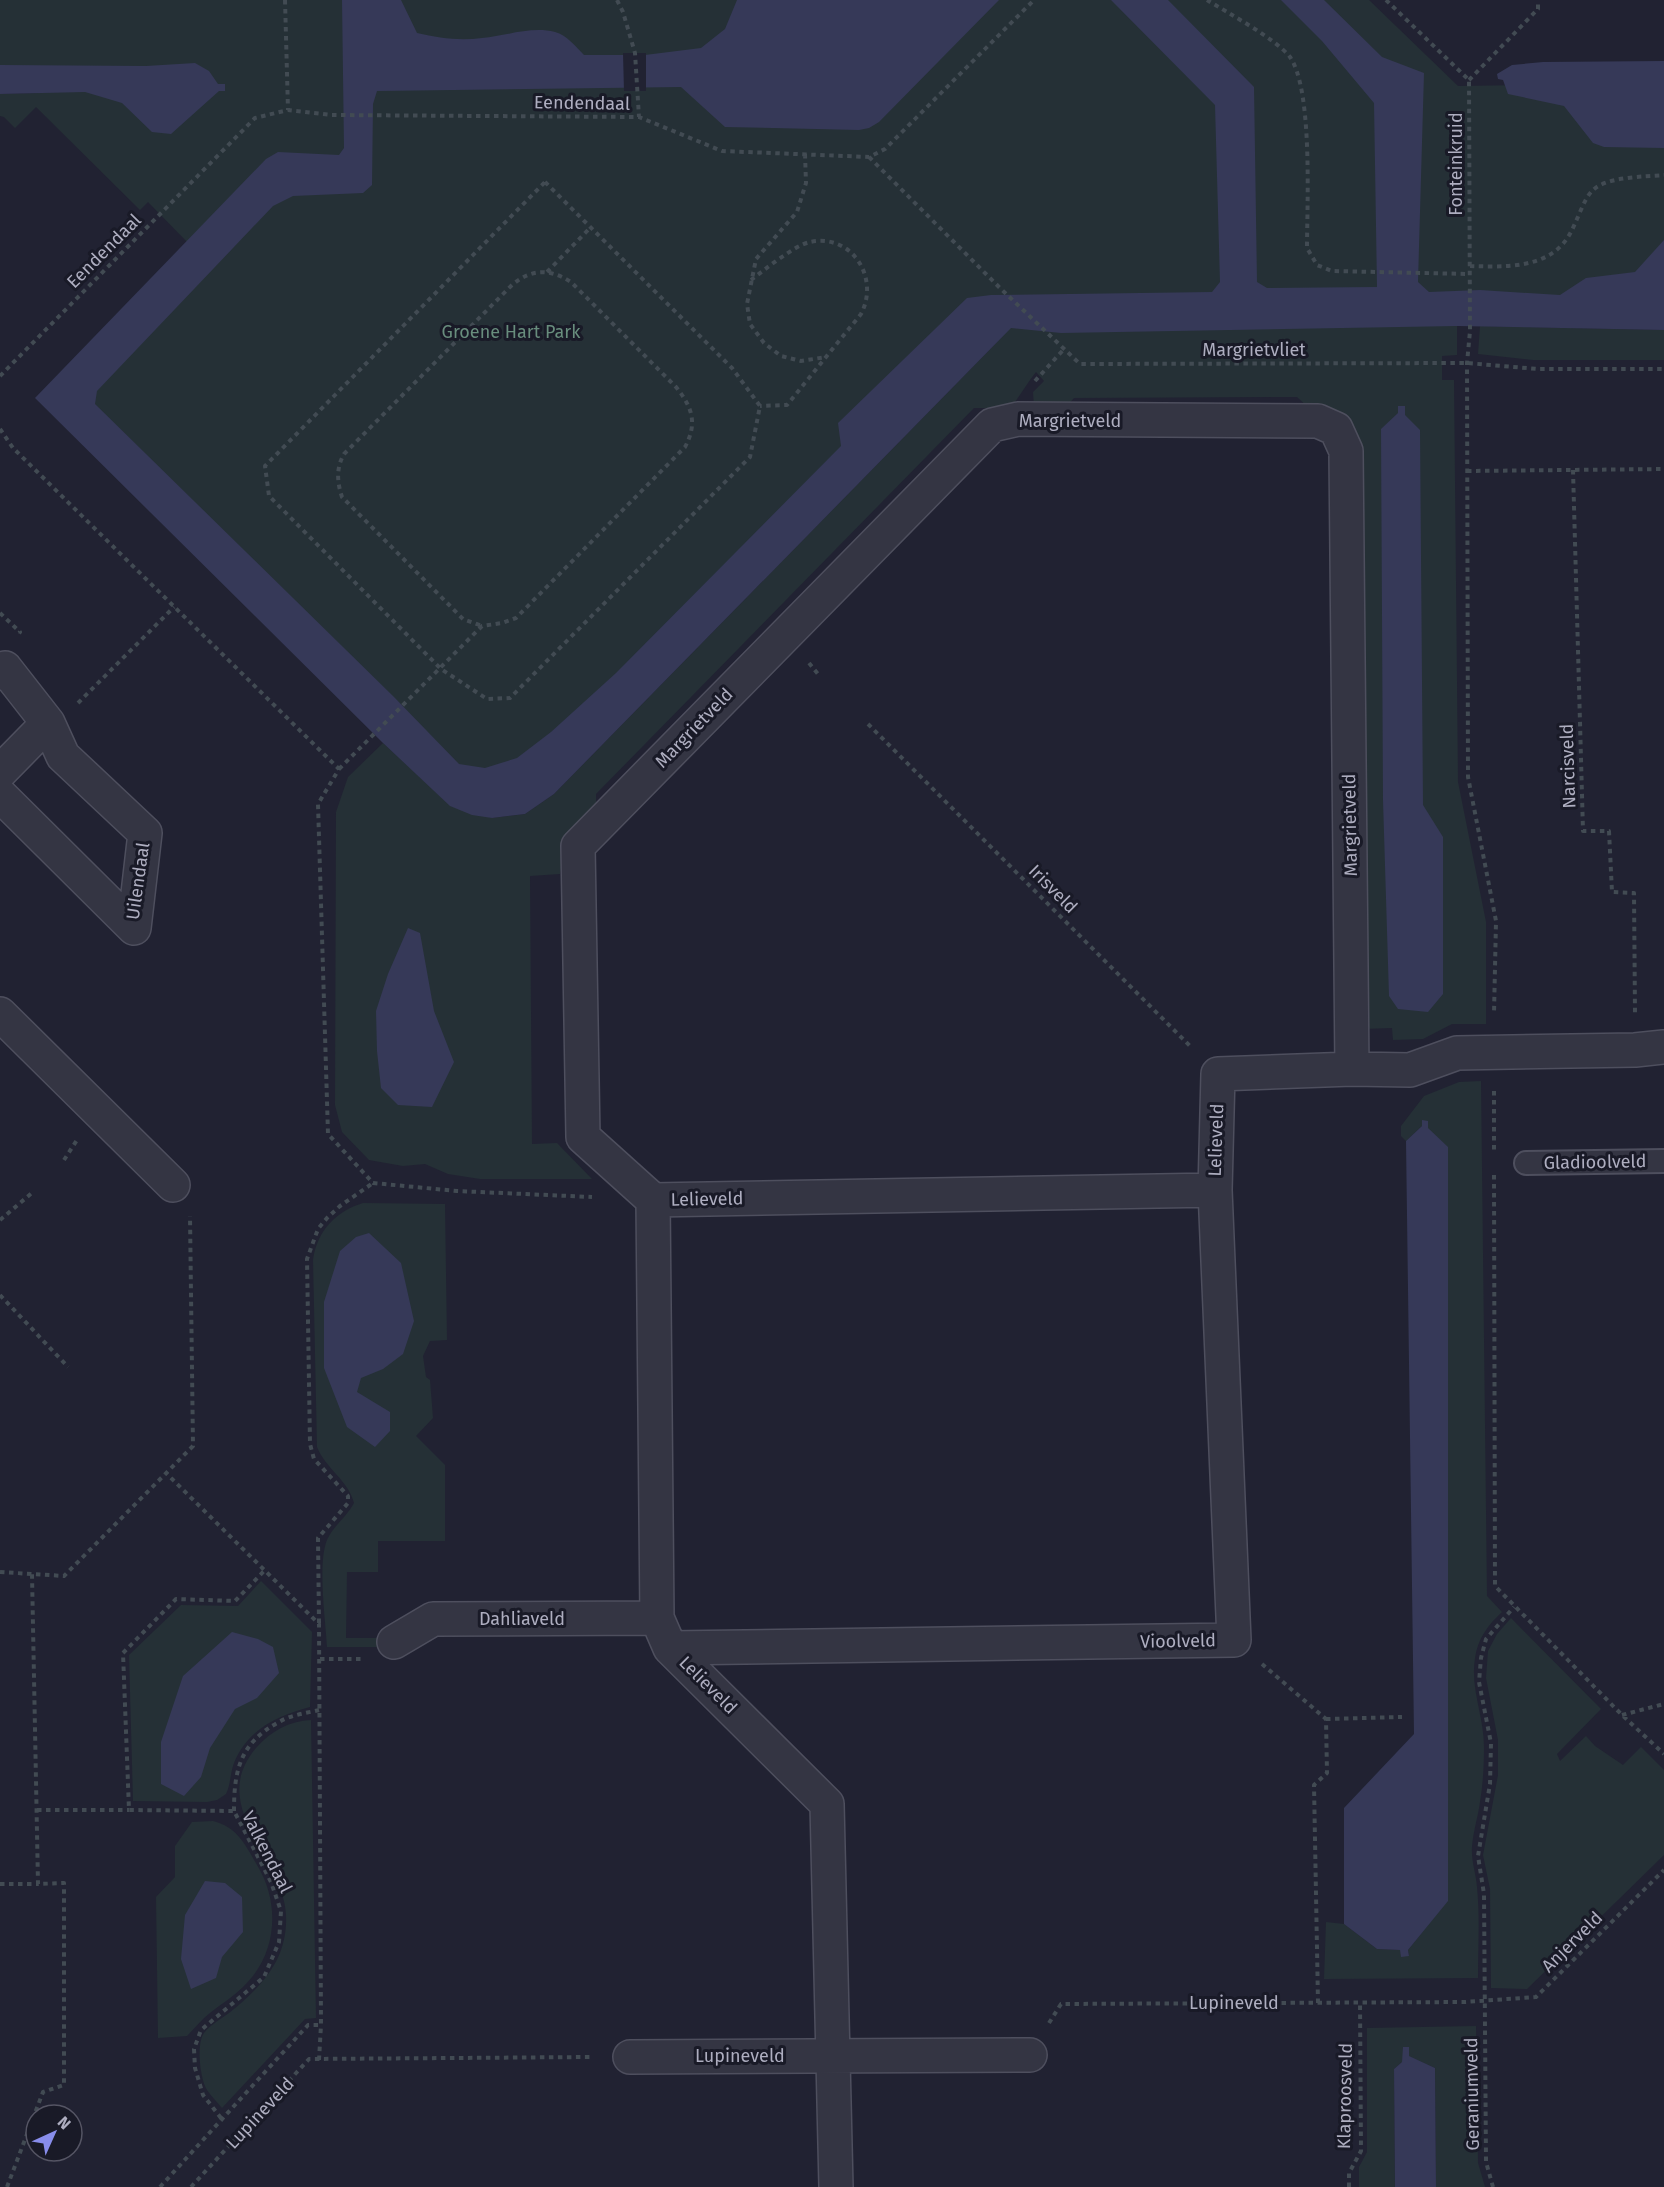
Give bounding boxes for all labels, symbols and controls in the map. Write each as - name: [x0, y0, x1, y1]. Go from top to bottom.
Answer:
- street label: Eendendaal: [534, 91, 630, 115]
- street label: Fonteinkruid: [1445, 112, 1467, 216]
- street label: Eendendaal: [62, 209, 146, 293]
- park label: Groene Hart Park: [442, 321, 581, 343]
- street label: Margrietvliet: [1202, 339, 1306, 361]
- street label: Margrietveld: [1019, 410, 1121, 432]
- street label: Margrietveld: [650, 683, 738, 773]
- street label: Narcisveld: [1556, 723, 1580, 809]
- street label: Margrietveld: [1338, 774, 1362, 876]
- street label: Uilendaal: [122, 841, 154, 921]
- street label: Irisveld: [1024, 860, 1082, 918]
- street label: Lelieveld: [1204, 1103, 1228, 1177]
- street label: Gladioolveld: [1543, 1150, 1647, 1174]
- street label: Lelieveld: [670, 1187, 744, 1211]
- street label: Dahliaveld: [479, 1608, 565, 1630]
- street label: Vioolveld: [1140, 1629, 1216, 1653]
- street label: Lelieveld: [674, 1651, 742, 1719]
- street label: Valkendaal: [237, 1807, 297, 1897]
- street label: Anjerveld: [1537, 1907, 1607, 1977]
- street label: Lupineveld: [1189, 1992, 1279, 2014]
- street label: Geraniumveld: [1460, 2037, 1484, 2151]
- street label: Klaproosveld: [1333, 2043, 1357, 2149]
- street label: Lupineveld: [695, 2045, 785, 2067]
- street label: Lupineveld: [221, 2073, 299, 2153]
- north arrow: [24, 2103, 84, 2163]
- text: N: [54, 2112, 75, 2133]

